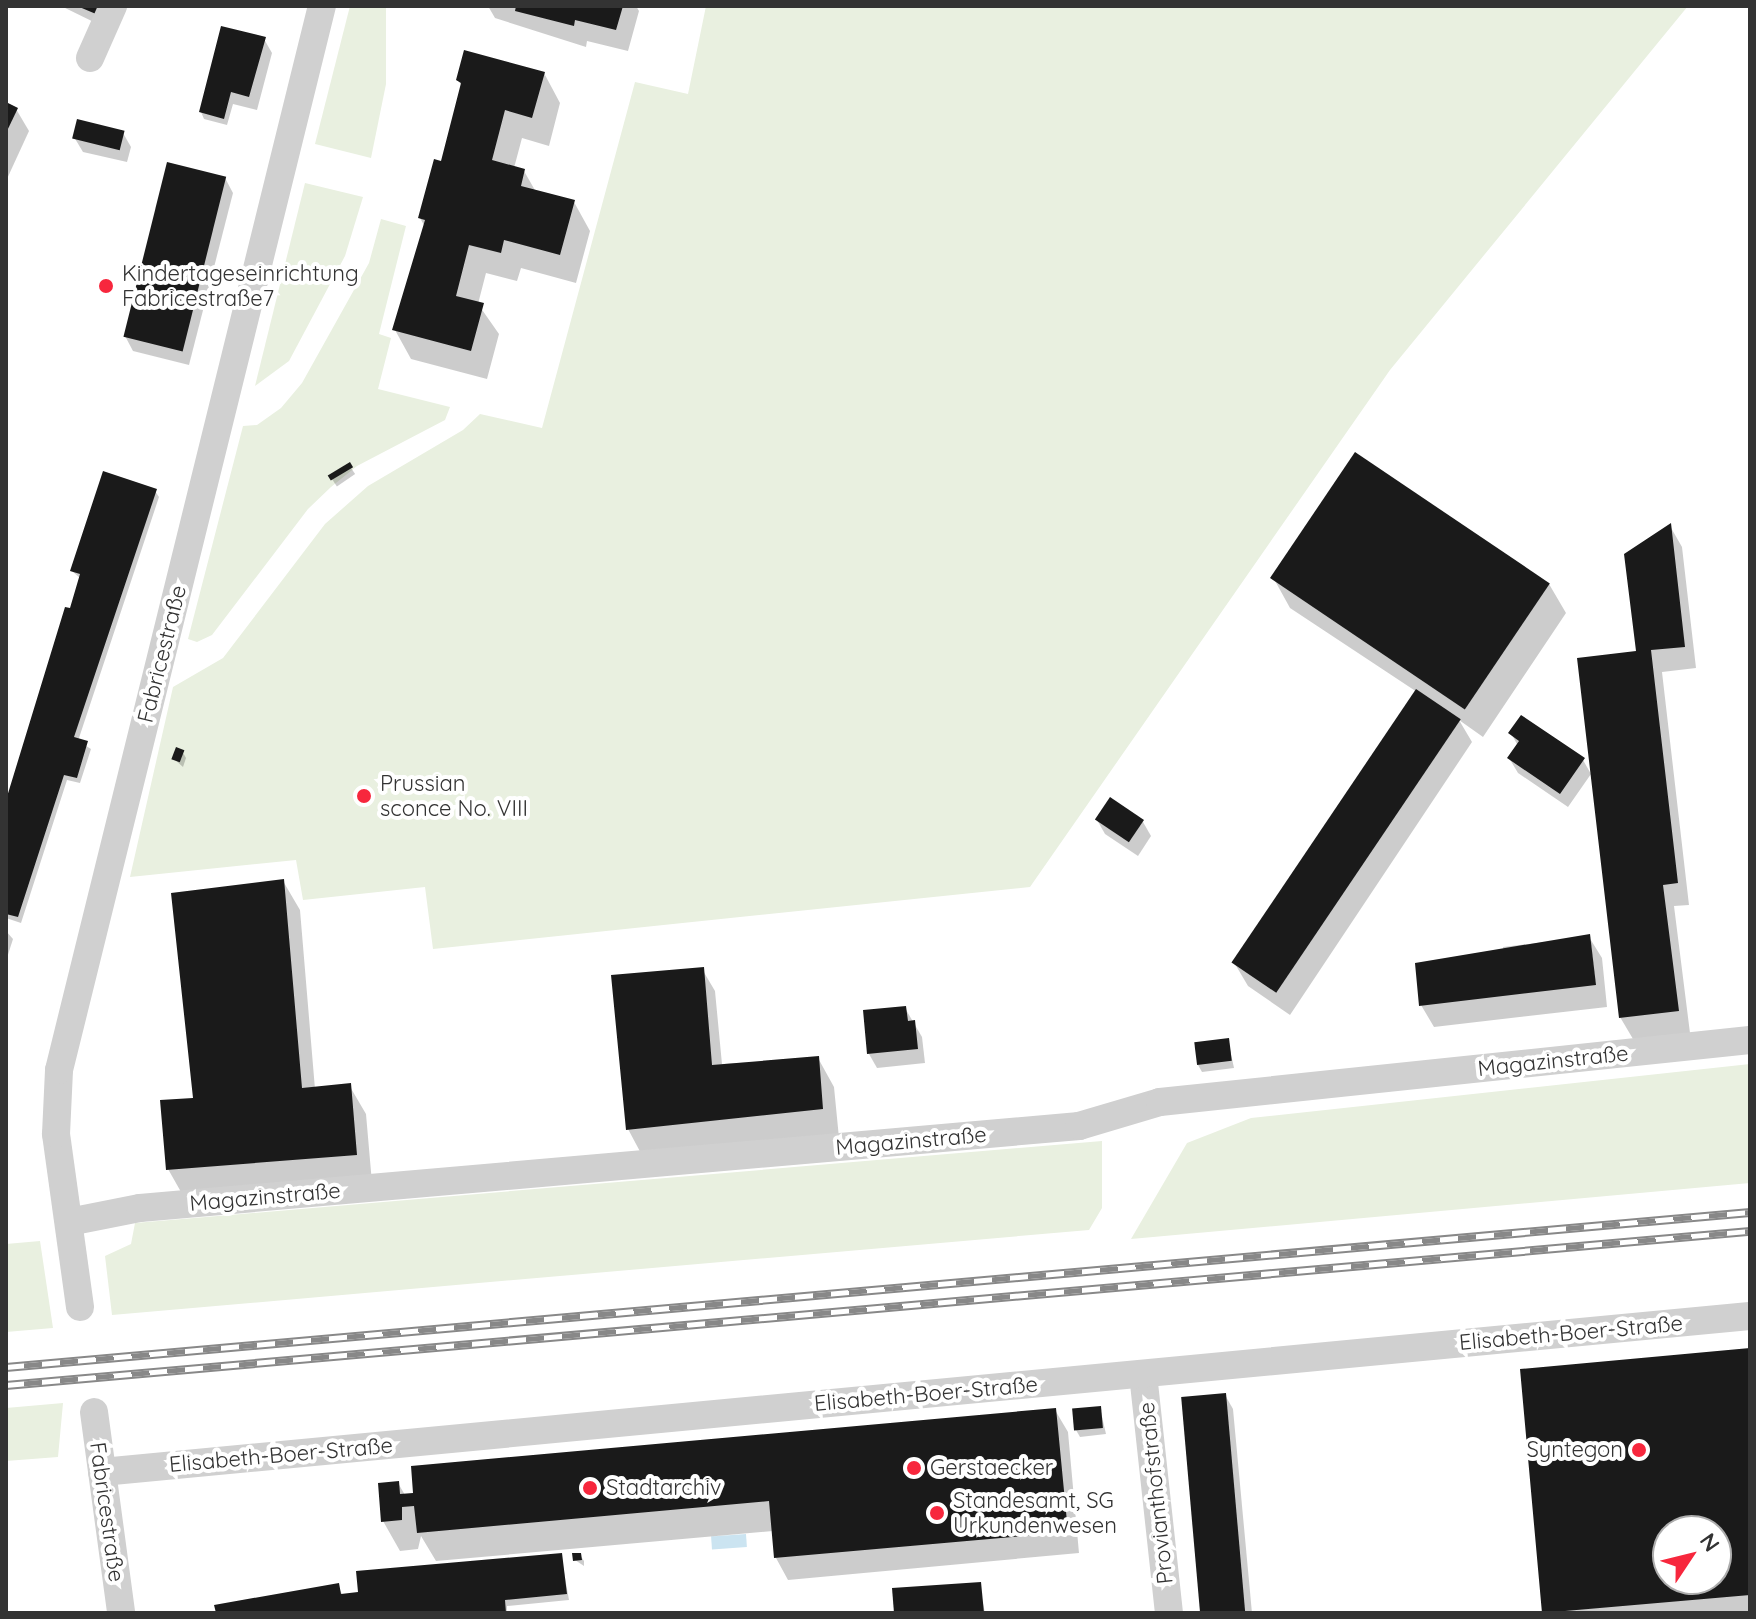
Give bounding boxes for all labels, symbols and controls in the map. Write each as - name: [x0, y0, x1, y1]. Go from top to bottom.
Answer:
- place label: Kindertageseinrichtung Fabricestraße7: [122, 260, 359, 312]
- marker: Kindertageseinrichtung Fabricestraße7: [97, 277, 115, 295]
- street label: Fabricestraße: [132, 583, 192, 725]
- place label: Prussian sconce No. VIII: [380, 770, 528, 822]
- marker: Prussian sconce No. VIII: [355, 787, 373, 805]
- street label: Magazinstraße: [1476, 1040, 1630, 1082]
- street label: Magazinstraße: [834, 1121, 988, 1161]
- street label: Magazinstraße: [188, 1177, 342, 1217]
- street label: Elisabeth-Boer-Straße: [1458, 1310, 1684, 1356]
- street label: Elisabeth-Boer-Straße: [813, 1371, 1039, 1417]
- street label: Provianthofstraße: [1133, 1401, 1179, 1585]
- street label: Elisabeth-Boer-Straße: [168, 1432, 394, 1478]
- place label: Syntegon: [1526, 1437, 1623, 1463]
- street label: Fabricestraße: [84, 1440, 130, 1584]
- marker: Syntegon: [1630, 1441, 1648, 1459]
- place label: Gerstaecker: [930, 1455, 1053, 1481]
- marker: Gerstaecker: [905, 1459, 923, 1477]
- place label: Stadtarchiv: [606, 1475, 721, 1501]
- marker: Stadtarchiv: [581, 1479, 599, 1497]
- place label: Standesamt, SG Urkundenwesen: [953, 1487, 1117, 1538]
- marker: Standesamt, SG Urkundenwesen: [928, 1504, 946, 1522]
- north arrow: [1652, 1515, 1732, 1595]
- text: N: [1694, 1528, 1726, 1557]

